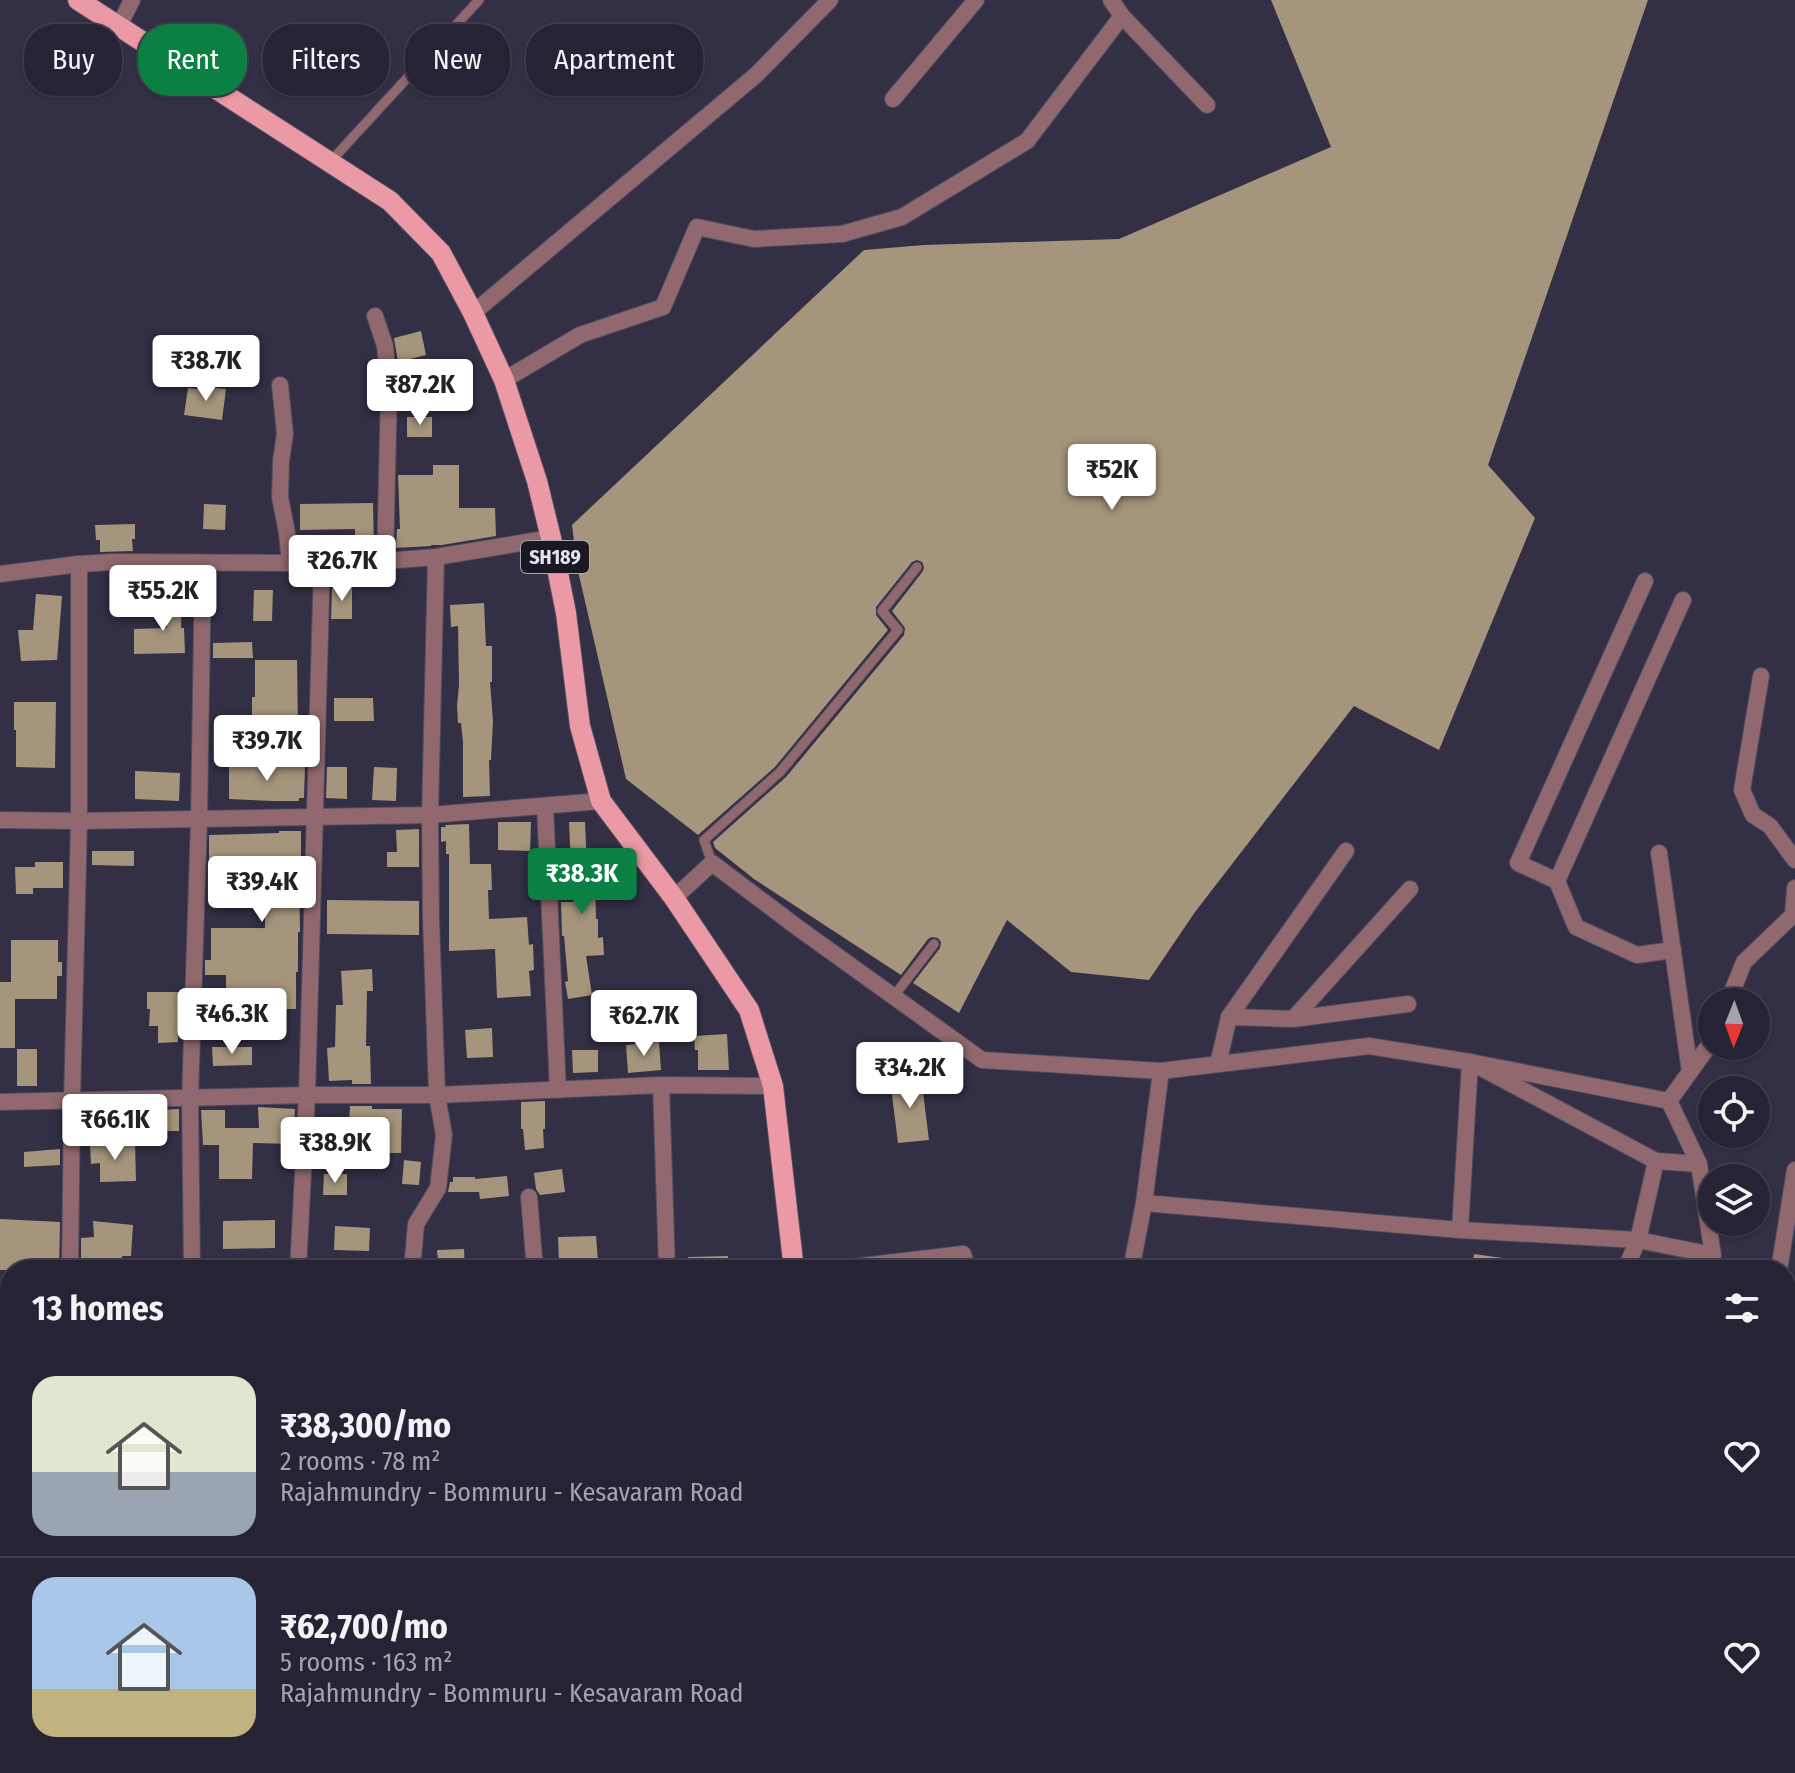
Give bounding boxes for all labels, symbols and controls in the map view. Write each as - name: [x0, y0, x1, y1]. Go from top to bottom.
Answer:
- chip: Buy: [24, 24, 122, 96]
- chip: Rent: [138, 24, 247, 96]
- chip: Filters: [263, 24, 389, 96]
- chip: New: [405, 24, 510, 96]
- chip: Apartment: [526, 24, 703, 96]
- pin: ₹38.7K: [141, 335, 271, 403]
- text: ₹38.7K: [171, 345, 241, 376]
- pin: ₹87.2K: [355, 359, 485, 427]
- text: ₹87.2K: [385, 369, 455, 400]
- pin: ₹52K: [1065, 444, 1159, 512]
- text: ₹52K: [1086, 454, 1138, 485]
- pin: ₹26.7K: [277, 535, 407, 603]
- road number: SH189: [521, 541, 589, 573]
- text: ₹26.7K: [307, 545, 377, 576]
- pin: ₹55.2K: [98, 565, 228, 633]
- text: ₹55.2K: [127, 575, 199, 606]
- pin: ₹39.7K: [202, 715, 332, 783]
- text: ₹39.7K: [232, 725, 302, 756]
- pin: ₹38.3K: [517, 848, 647, 916]
- pin: ₹39.4K: [197, 856, 327, 924]
- text: ₹38.3K: [546, 858, 618, 889]
- text: ₹39.4K: [226, 866, 298, 897]
- pin: ₹46.3K: [167, 988, 297, 1056]
- north arrow: [1698, 988, 1770, 1060]
- map controls: [1698, 988, 1770, 1236]
- pin: ₹62.7K: [579, 990, 709, 1058]
- text: ₹46.3K: [196, 998, 268, 1029]
- text: ₹62.7K: [609, 1000, 679, 1031]
- pin: ₹34.2K: [845, 1042, 975, 1110]
- text: ₹34.2K: [874, 1052, 946, 1083]
- button: locate: [1698, 1076, 1770, 1148]
- pin: ₹66.1K: [50, 1094, 180, 1162]
- text: ₹66.1K: [80, 1104, 150, 1135]
- pin: ₹38.9K: [270, 1117, 400, 1185]
- text: ₹38.9K: [299, 1127, 371, 1158]
- button: layers: [1698, 1164, 1770, 1236]
- icon: filters: [1720, 1286, 1764, 1330]
- text: 13 homes: [32, 1288, 164, 1329]
- text: ₹38,300/mo: [280, 1405, 451, 1446]
- icon: home: [96, 1408, 192, 1504]
- icon: heart: [1720, 1434, 1764, 1478]
- text: 2 rooms · 78 m²: [280, 1446, 441, 1477]
- text: Rajahmundry - Bommuru - Kesavaram Road: [280, 1477, 744, 1508]
- text: ₹62,700/mo: [280, 1606, 448, 1647]
- icon: home: [96, 1609, 192, 1705]
- icon: heart: [1720, 1635, 1764, 1679]
- text: 5 rooms · 163 m²: [280, 1647, 453, 1678]
- text: Rajahmundry - Bommuru - Kesavaram Road: [280, 1678, 744, 1709]

